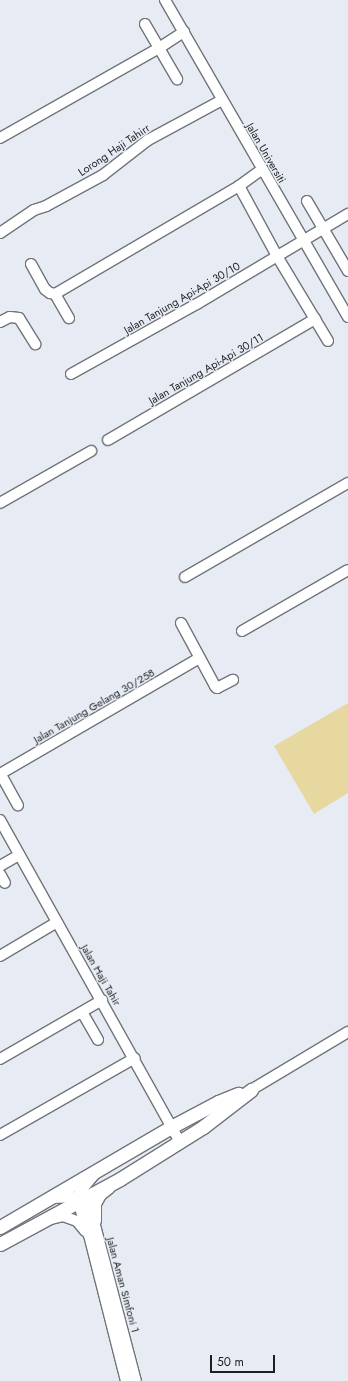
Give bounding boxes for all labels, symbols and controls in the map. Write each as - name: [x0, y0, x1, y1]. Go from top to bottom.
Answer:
- street label: Lorong Haji Tahirr: [76, 121, 152, 179]
- street label: Jalan Universiti: [243, 121, 289, 185]
- street label: Jalan Tanjung Api-Api 30/10: [122, 259, 242, 337]
- street label: Jalan Tanjung Api-Api 30/11: [146, 331, 266, 407]
- street label: Jalan Tanjung Gelang 30/258: [31, 666, 157, 746]
- street label: Jalan Haji Tahir: [78, 942, 124, 1008]
- street label: Jalan Aman Simfoni 1: [104, 1236, 142, 1334]
- scale bar: [212, 1347, 277, 1373]
- text: 50 m: [217, 1353, 244, 1371]

